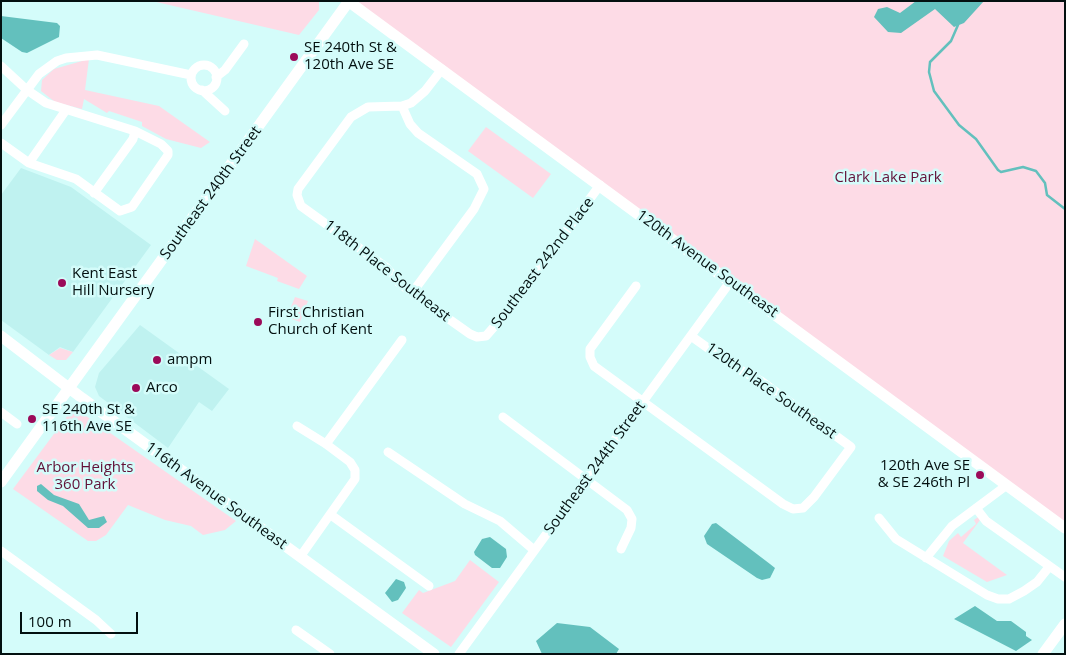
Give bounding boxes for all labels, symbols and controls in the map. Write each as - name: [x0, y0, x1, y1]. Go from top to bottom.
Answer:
- place label: SE 240th St & 120th Ave SE: [304, 39, 397, 74]
- marker: SE 240th St & 120th Ave SE: [288, 51, 300, 63]
- street label: Southeast 240th Street: [157, 123, 265, 263]
- park label: Clark Lake Park: [834, 169, 942, 187]
- street label: Southeast 242nd Place: [488, 194, 598, 332]
- street label: 120th Avenue Southeast: [633, 207, 781, 321]
- street label: 118th Place Southeast: [320, 216, 454, 326]
- place label: Kent East Hill Nursery: [72, 265, 154, 300]
- marker: Kent East Hill Nursery: [56, 277, 68, 289]
- place label: First Christian Church of Kent: [268, 304, 372, 339]
- marker: First Christian Church of Kent: [252, 316, 264, 328]
- street label: 120th Place Southeast: [702, 339, 840, 443]
- place label: ampm: [167, 351, 212, 369]
- marker: ampm: [151, 354, 163, 366]
- place label: Arco: [146, 379, 178, 397]
- marker: Arco: [130, 382, 142, 394]
- street label: Southeast 244th Street: [541, 398, 649, 538]
- place label: SE 240th St & 116th Ave SE: [42, 401, 135, 436]
- marker: SE 240th St & 116th Ave SE: [26, 413, 38, 425]
- street label: 116th Avenue Southeast: [142, 439, 290, 553]
- place label: 120th Ave SE & SE 246th Pl: [878, 457, 970, 492]
- park label: Arbor Heights 360 Park: [37, 459, 133, 494]
- marker: 120th Ave SE & SE 246th Pl: [974, 469, 986, 481]
- scale bar: [22, 602, 140, 634]
- text: 100 m: [28, 611, 72, 631]

